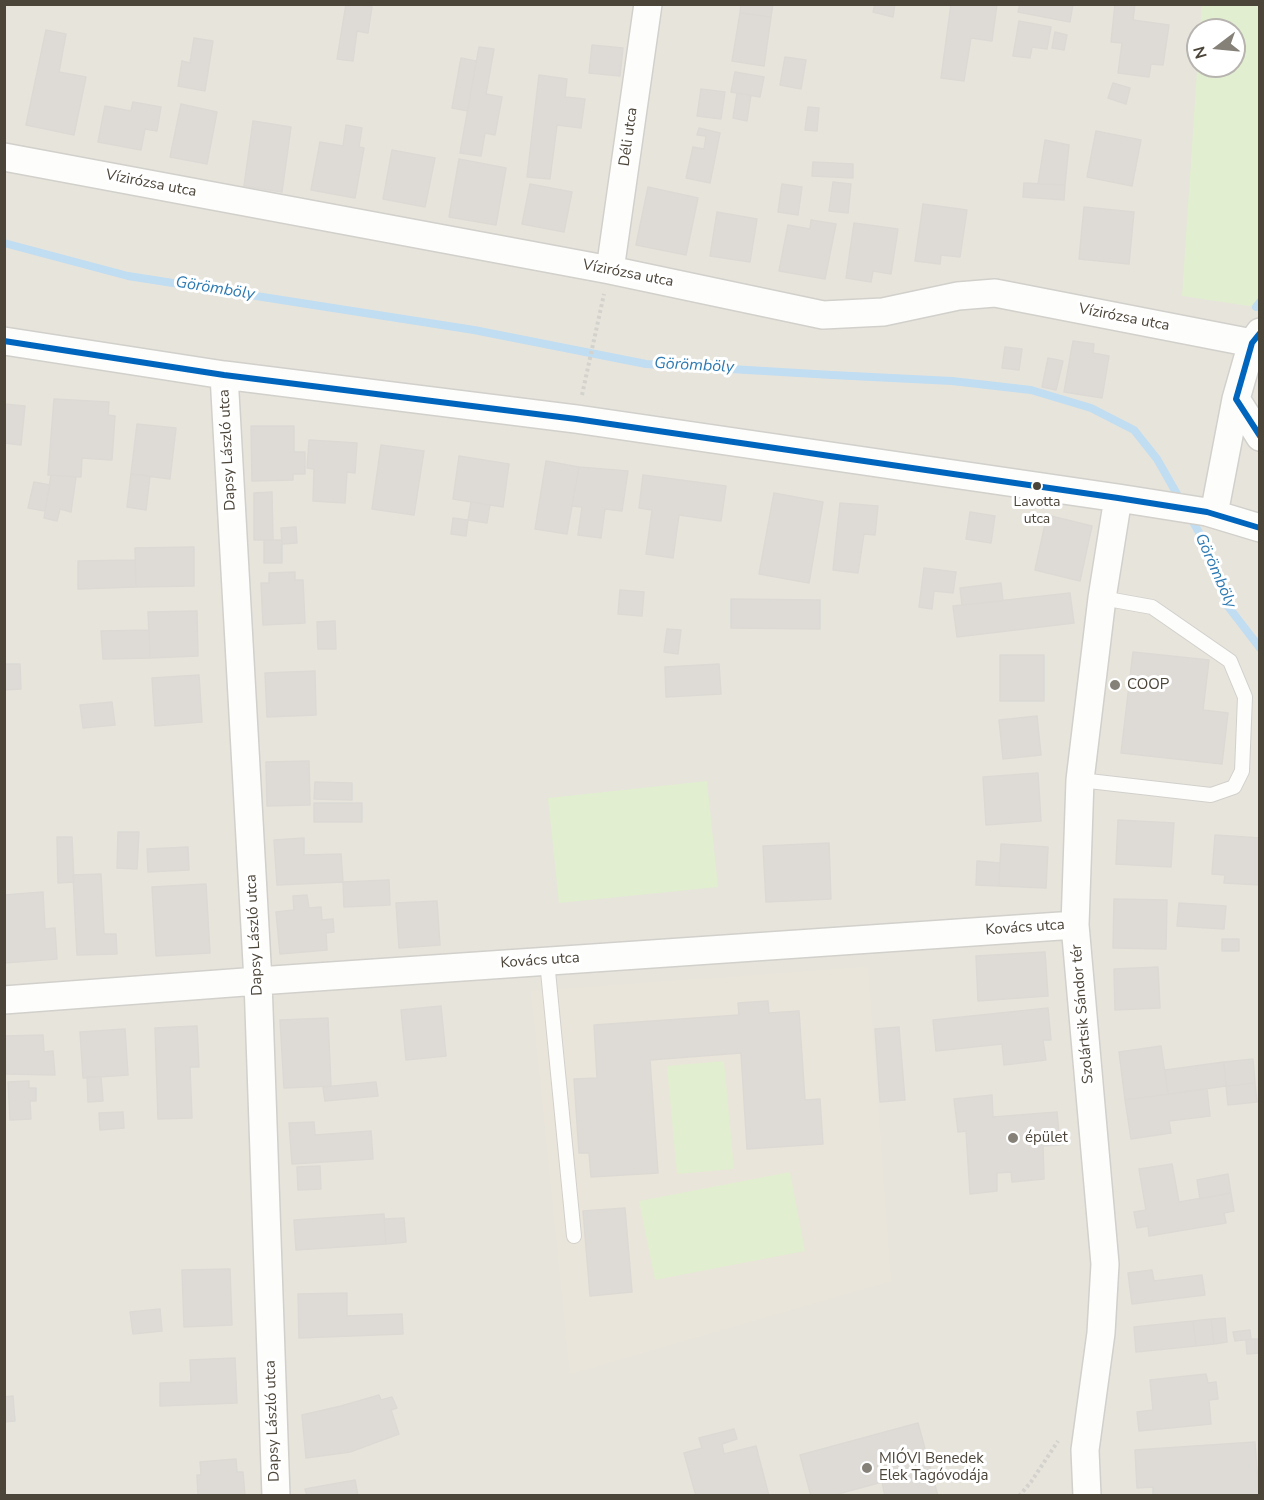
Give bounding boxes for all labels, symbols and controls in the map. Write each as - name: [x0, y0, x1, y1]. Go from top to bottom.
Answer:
- north arrow: [1186, 18, 1246, 78]
- text: N: [1188, 44, 1213, 61]
- street label: Déli utca: [616, 106, 642, 168]
- street label: Vízirózsa utca: [104, 166, 198, 202]
- street label: Vízirózsa utca: [581, 256, 675, 292]
- water label: Görömböly: [174, 273, 256, 305]
- street label: Vízirózsa utca: [1077, 300, 1171, 336]
- water label: Görömböly: [654, 354, 734, 378]
- street label: Dapsy László utca: [216, 389, 240, 511]
- marker: Lavotta utca: [1031, 480, 1043, 492]
- place label: Lavotta utca: [1014, 495, 1060, 528]
- water label: Görömböly: [1190, 531, 1240, 611]
- place label: COOP: [1127, 676, 1169, 694]
- marker: COOP: [1108, 678, 1122, 692]
- street label: Dapsy László utca: [243, 874, 267, 996]
- street label: Kovács utca: [985, 916, 1065, 940]
- street label: Szolártsik Sándor tér: [1068, 943, 1098, 1085]
- street label: Kovács utca: [500, 949, 580, 973]
- place label: épület: [1025, 1129, 1068, 1147]
- marker: épület: [1006, 1131, 1020, 1145]
- street label: Dapsy László utca: [262, 1360, 284, 1482]
- place label: MIÓVI Benedek Elek Tagóvodája: [879, 1450, 988, 1485]
- marker: MIÓVI Benedek Elek Tagóvodája: [860, 1461, 874, 1475]

